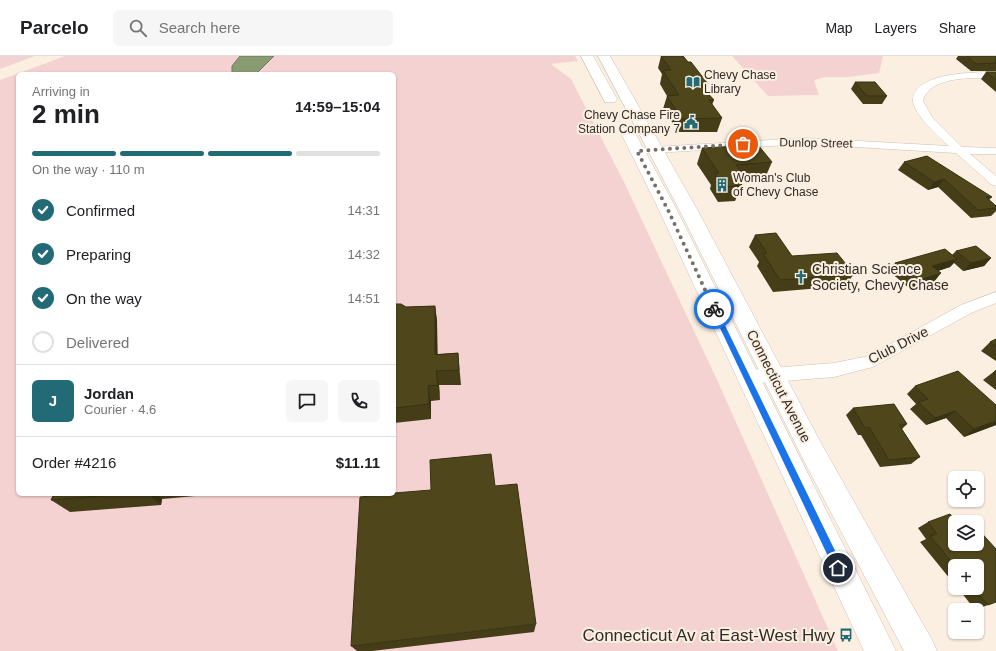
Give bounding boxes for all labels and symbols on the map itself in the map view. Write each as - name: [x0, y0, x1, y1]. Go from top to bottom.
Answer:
- place label: Chevy Chase Library: [704, 68, 776, 96]
- library icon: Chevy Chase Library: [685, 74, 701, 90]
- place label: Chevy Chase Fire Station Company 7: [578, 108, 680, 136]
- public building icon: Chevy Chase Fire Station Company 7: [683, 114, 699, 130]
- pin: [726, 127, 760, 161]
- street label: Dunlop Street: [779, 135, 853, 151]
- place label: Woman's Club of Chevy Chase: [733, 171, 819, 199]
- building icon: Woman's Club of Chevy Chase: [714, 177, 730, 193]
- place label: Christian Science Society, Chevy Chase: [812, 261, 949, 293]
- church icon: Christian Science Society, Chevy Chase: [793, 269, 809, 285]
- courier: [694, 289, 734, 329]
- street label: Club Drive: [865, 323, 931, 367]
- street label: Connecticut Avenue: [744, 327, 814, 445]
- pin: [821, 551, 855, 585]
- place label: Connecticut Av at East-West Hwy: [582, 626, 835, 645]
- bus stop icon: Connecticut Av at East-West Hwy: [838, 627, 854, 643]

